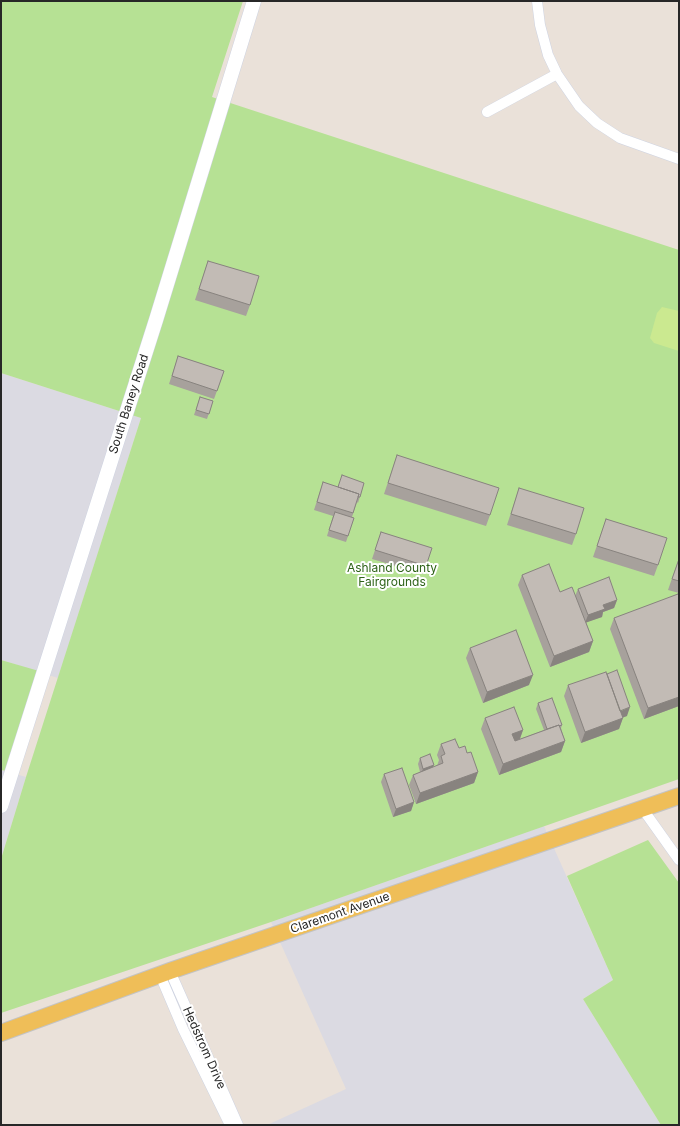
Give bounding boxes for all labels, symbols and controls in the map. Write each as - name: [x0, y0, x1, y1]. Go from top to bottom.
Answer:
- street label: South Baney Road: [106, 352, 152, 456]
- park label: Ashland County Fairgrounds: [347, 561, 437, 589]
- street label: Claremont Avenue: [289, 889, 391, 937]
- street label: Hedstrom Drive: [179, 1005, 229, 1091]

